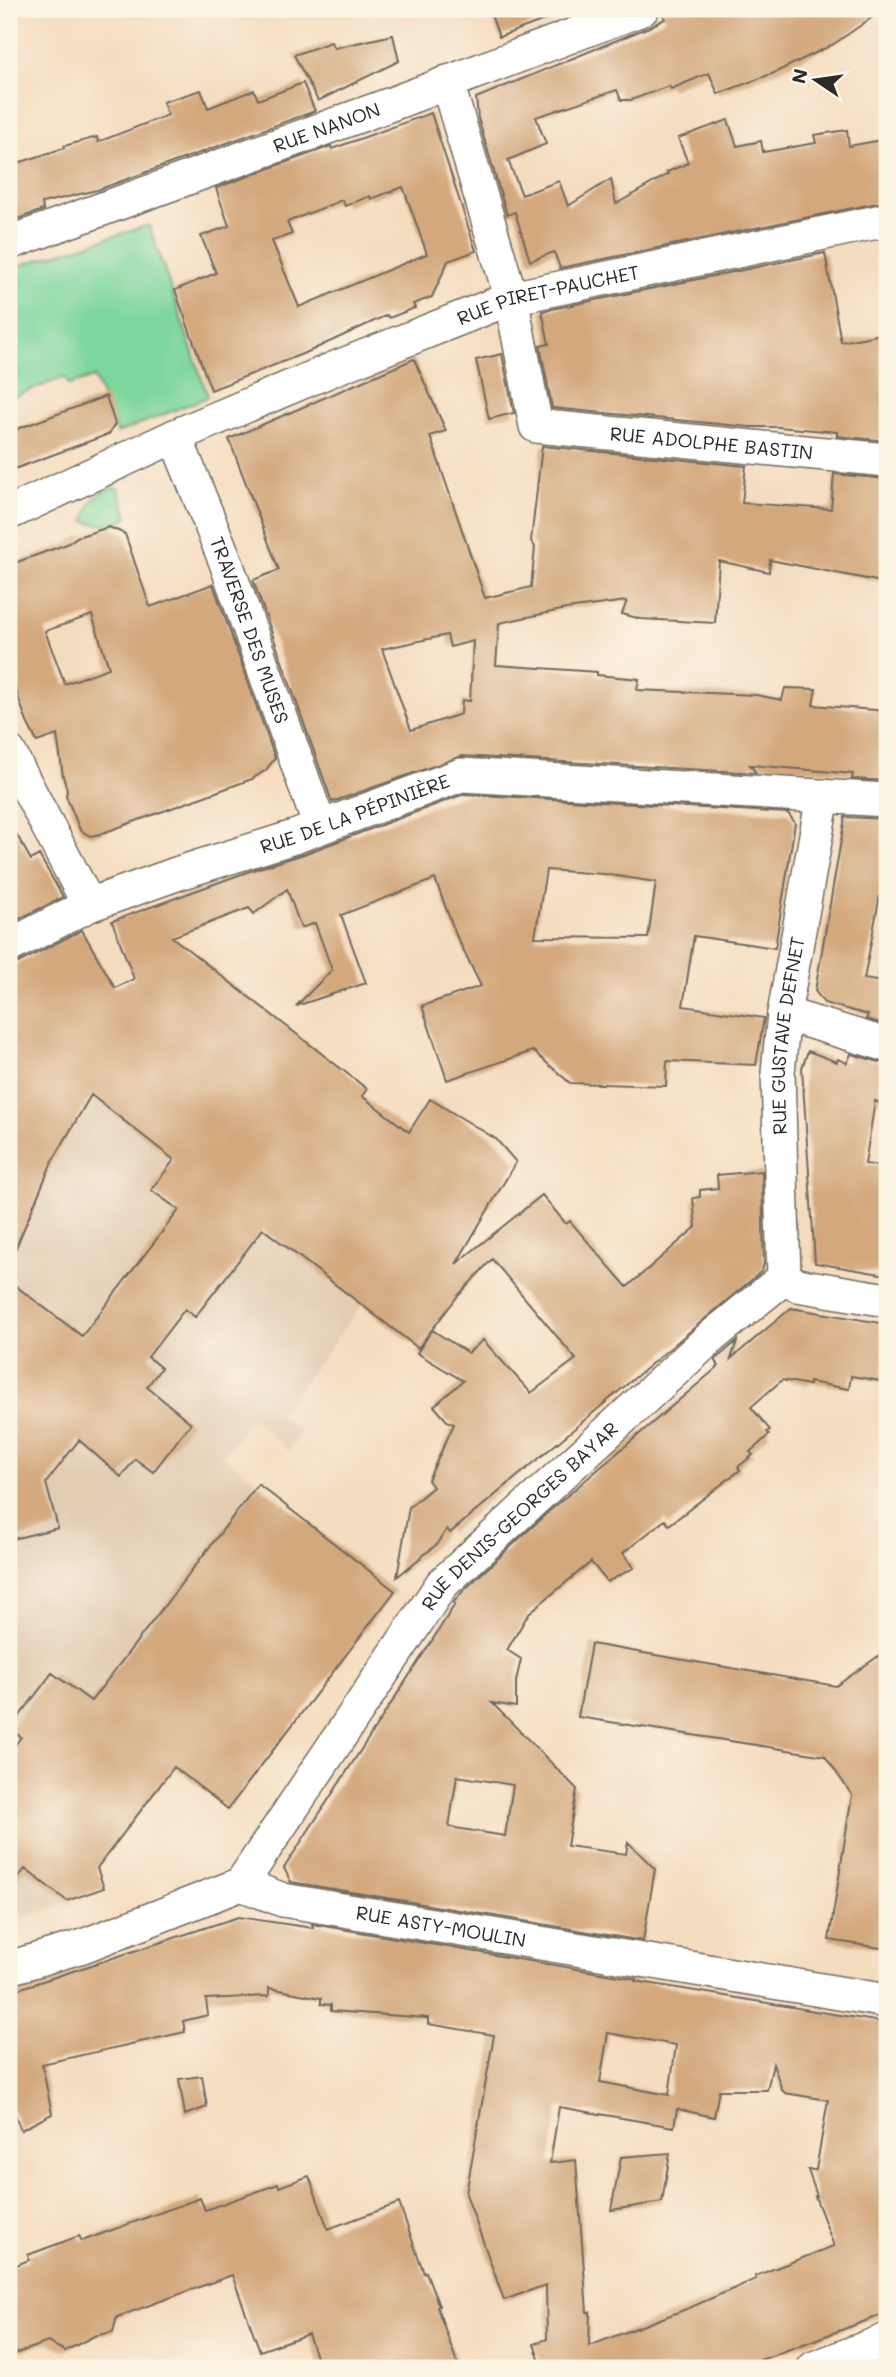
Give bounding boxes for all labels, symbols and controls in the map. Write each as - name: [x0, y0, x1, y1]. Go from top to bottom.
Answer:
- north arrow: [780, 46, 850, 116]
- text: N: [785, 66, 813, 86]
- street label: RUE NANON: [269, 96, 383, 158]
- street label: RUE PIRET-PAUCHET: [453, 259, 641, 330]
- street label: RUE ADOLPHE BASTIN: [609, 420, 814, 465]
- street label: TRAVERSE DES MUSES: [205, 533, 295, 727]
- street label: RUE DE LA PÉPINIÈRE: [257, 767, 453, 859]
- street label: RUE GUSTAVE DEFNET: [765, 935, 810, 1135]
- street label: RUE DENIS-GEORGES BAYAR: [415, 1416, 623, 1615]
- street label: RUE ASTY-MOULIN: [354, 1899, 528, 1952]

